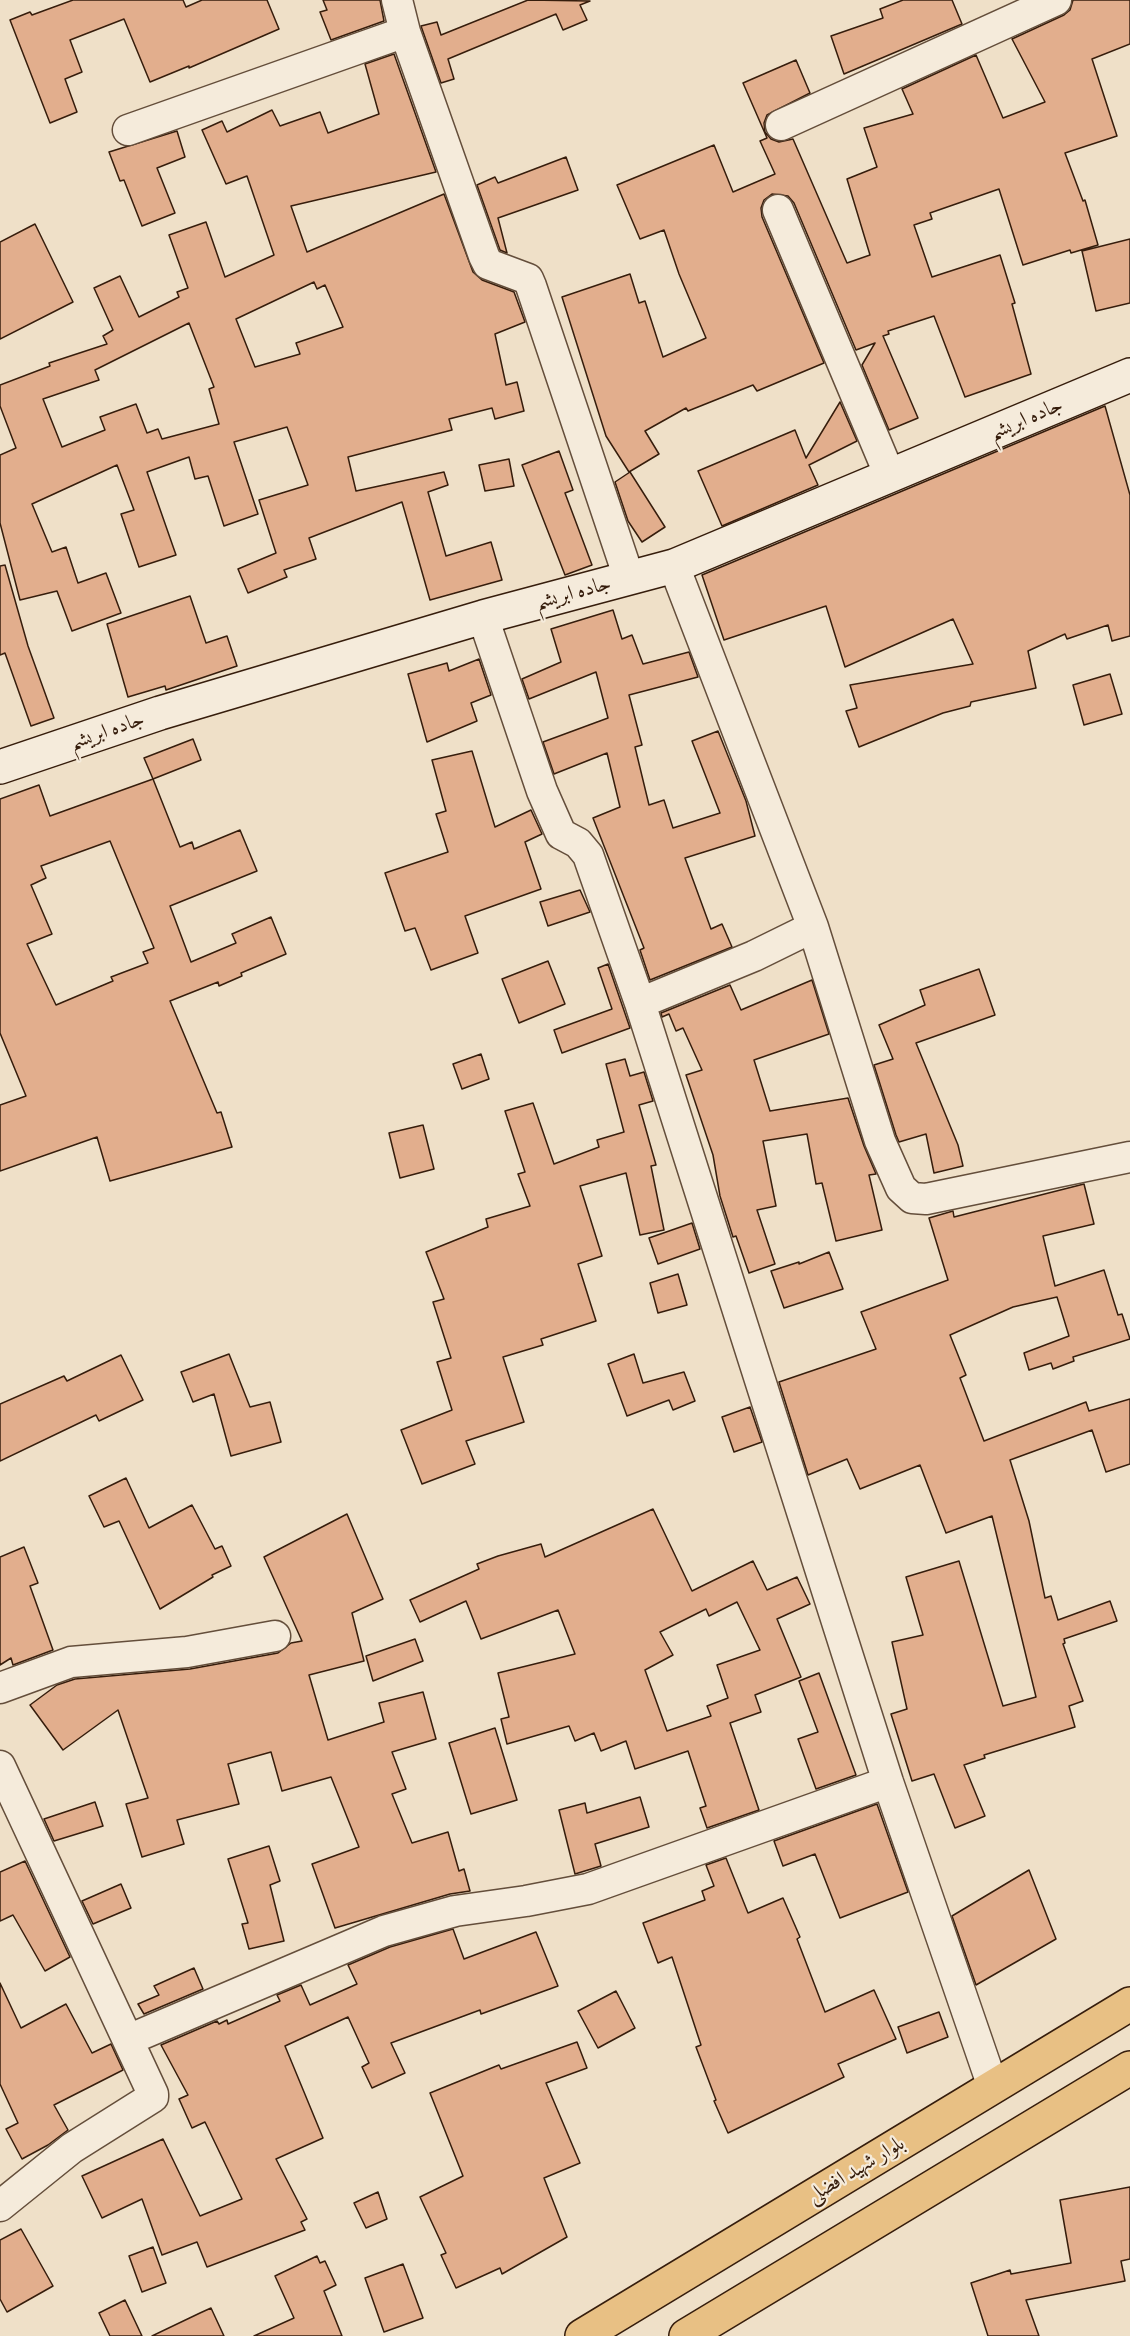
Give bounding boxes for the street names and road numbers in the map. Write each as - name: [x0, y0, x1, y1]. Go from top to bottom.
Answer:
- street label: جاده ابریشم: [985, 392, 1067, 446]
- street label: جاده ابریشم: [532, 571, 614, 615]
- street label: جاده ابریشم: [66, 706, 148, 756]
- street label: بلوار شهید افضلی: [803, 2131, 909, 2209]

